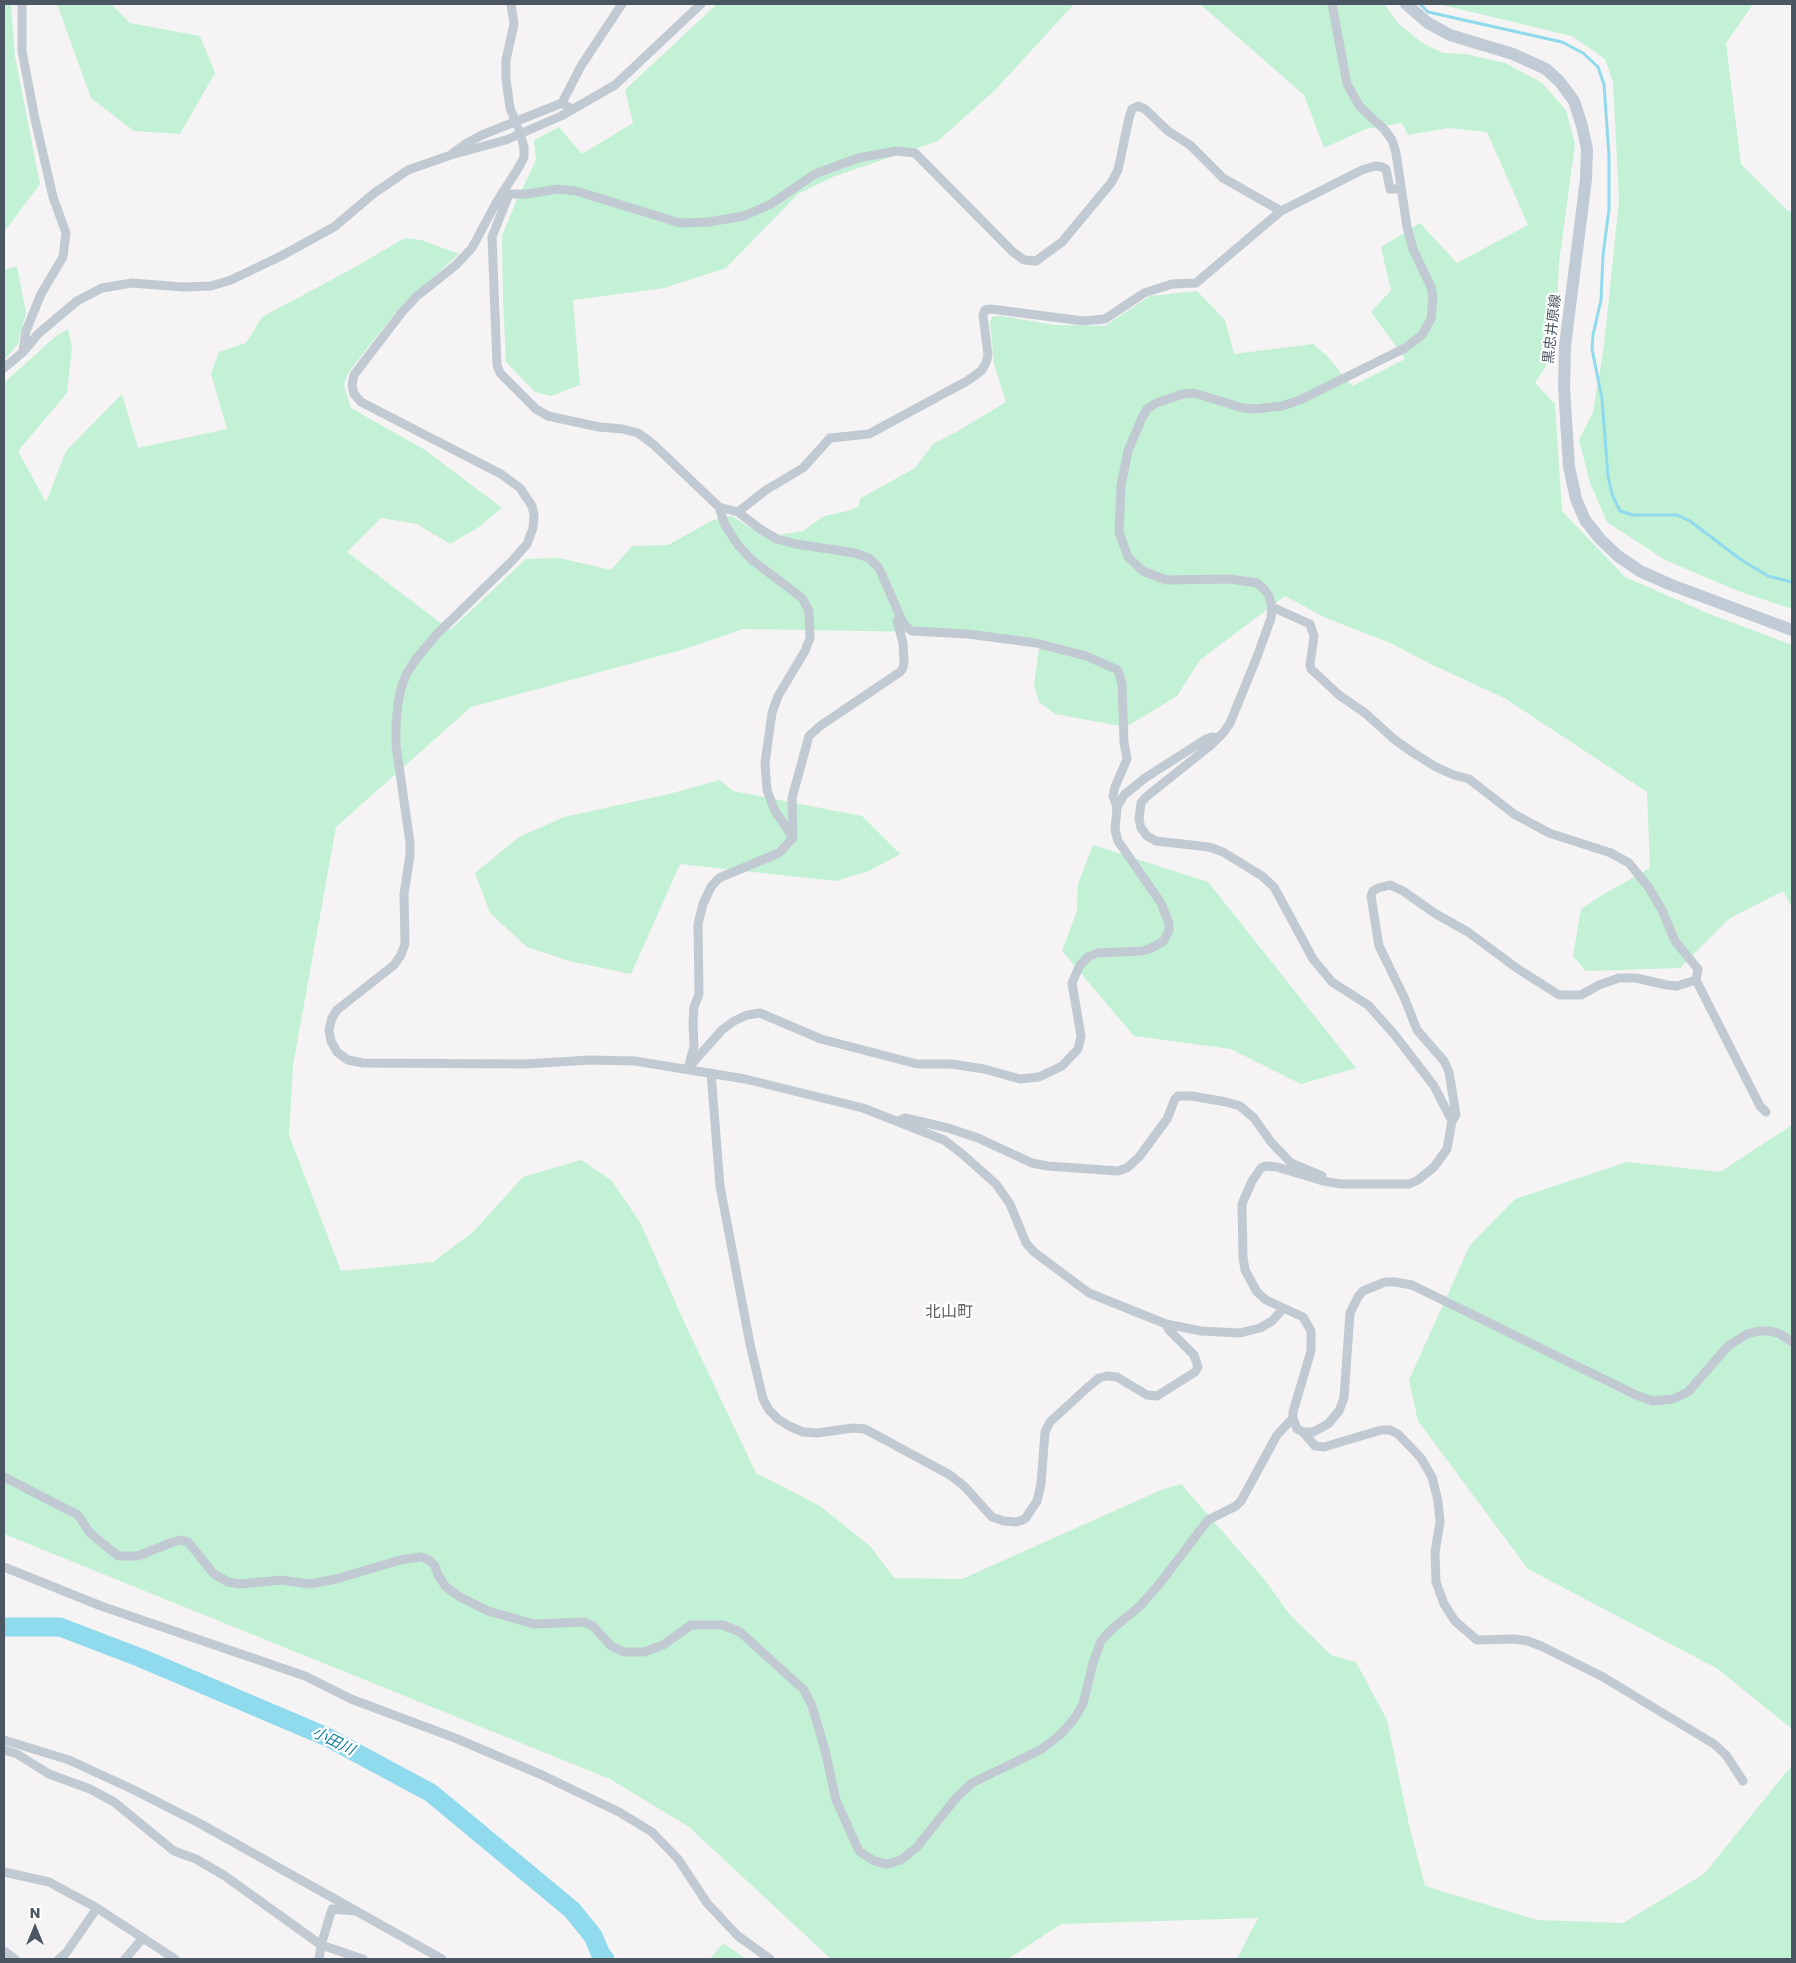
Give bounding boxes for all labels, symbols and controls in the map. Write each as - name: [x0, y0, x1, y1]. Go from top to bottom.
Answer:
- street label: 黒忠井原線: [1541, 293, 1565, 365]
- district label: 北山町: [925, 1303, 973, 1323]
- water label: 小田川: [309, 1724, 357, 1760]
- north arrow: [10, 1903, 60, 1953]
- text: N: [30, 1903, 40, 1923]

